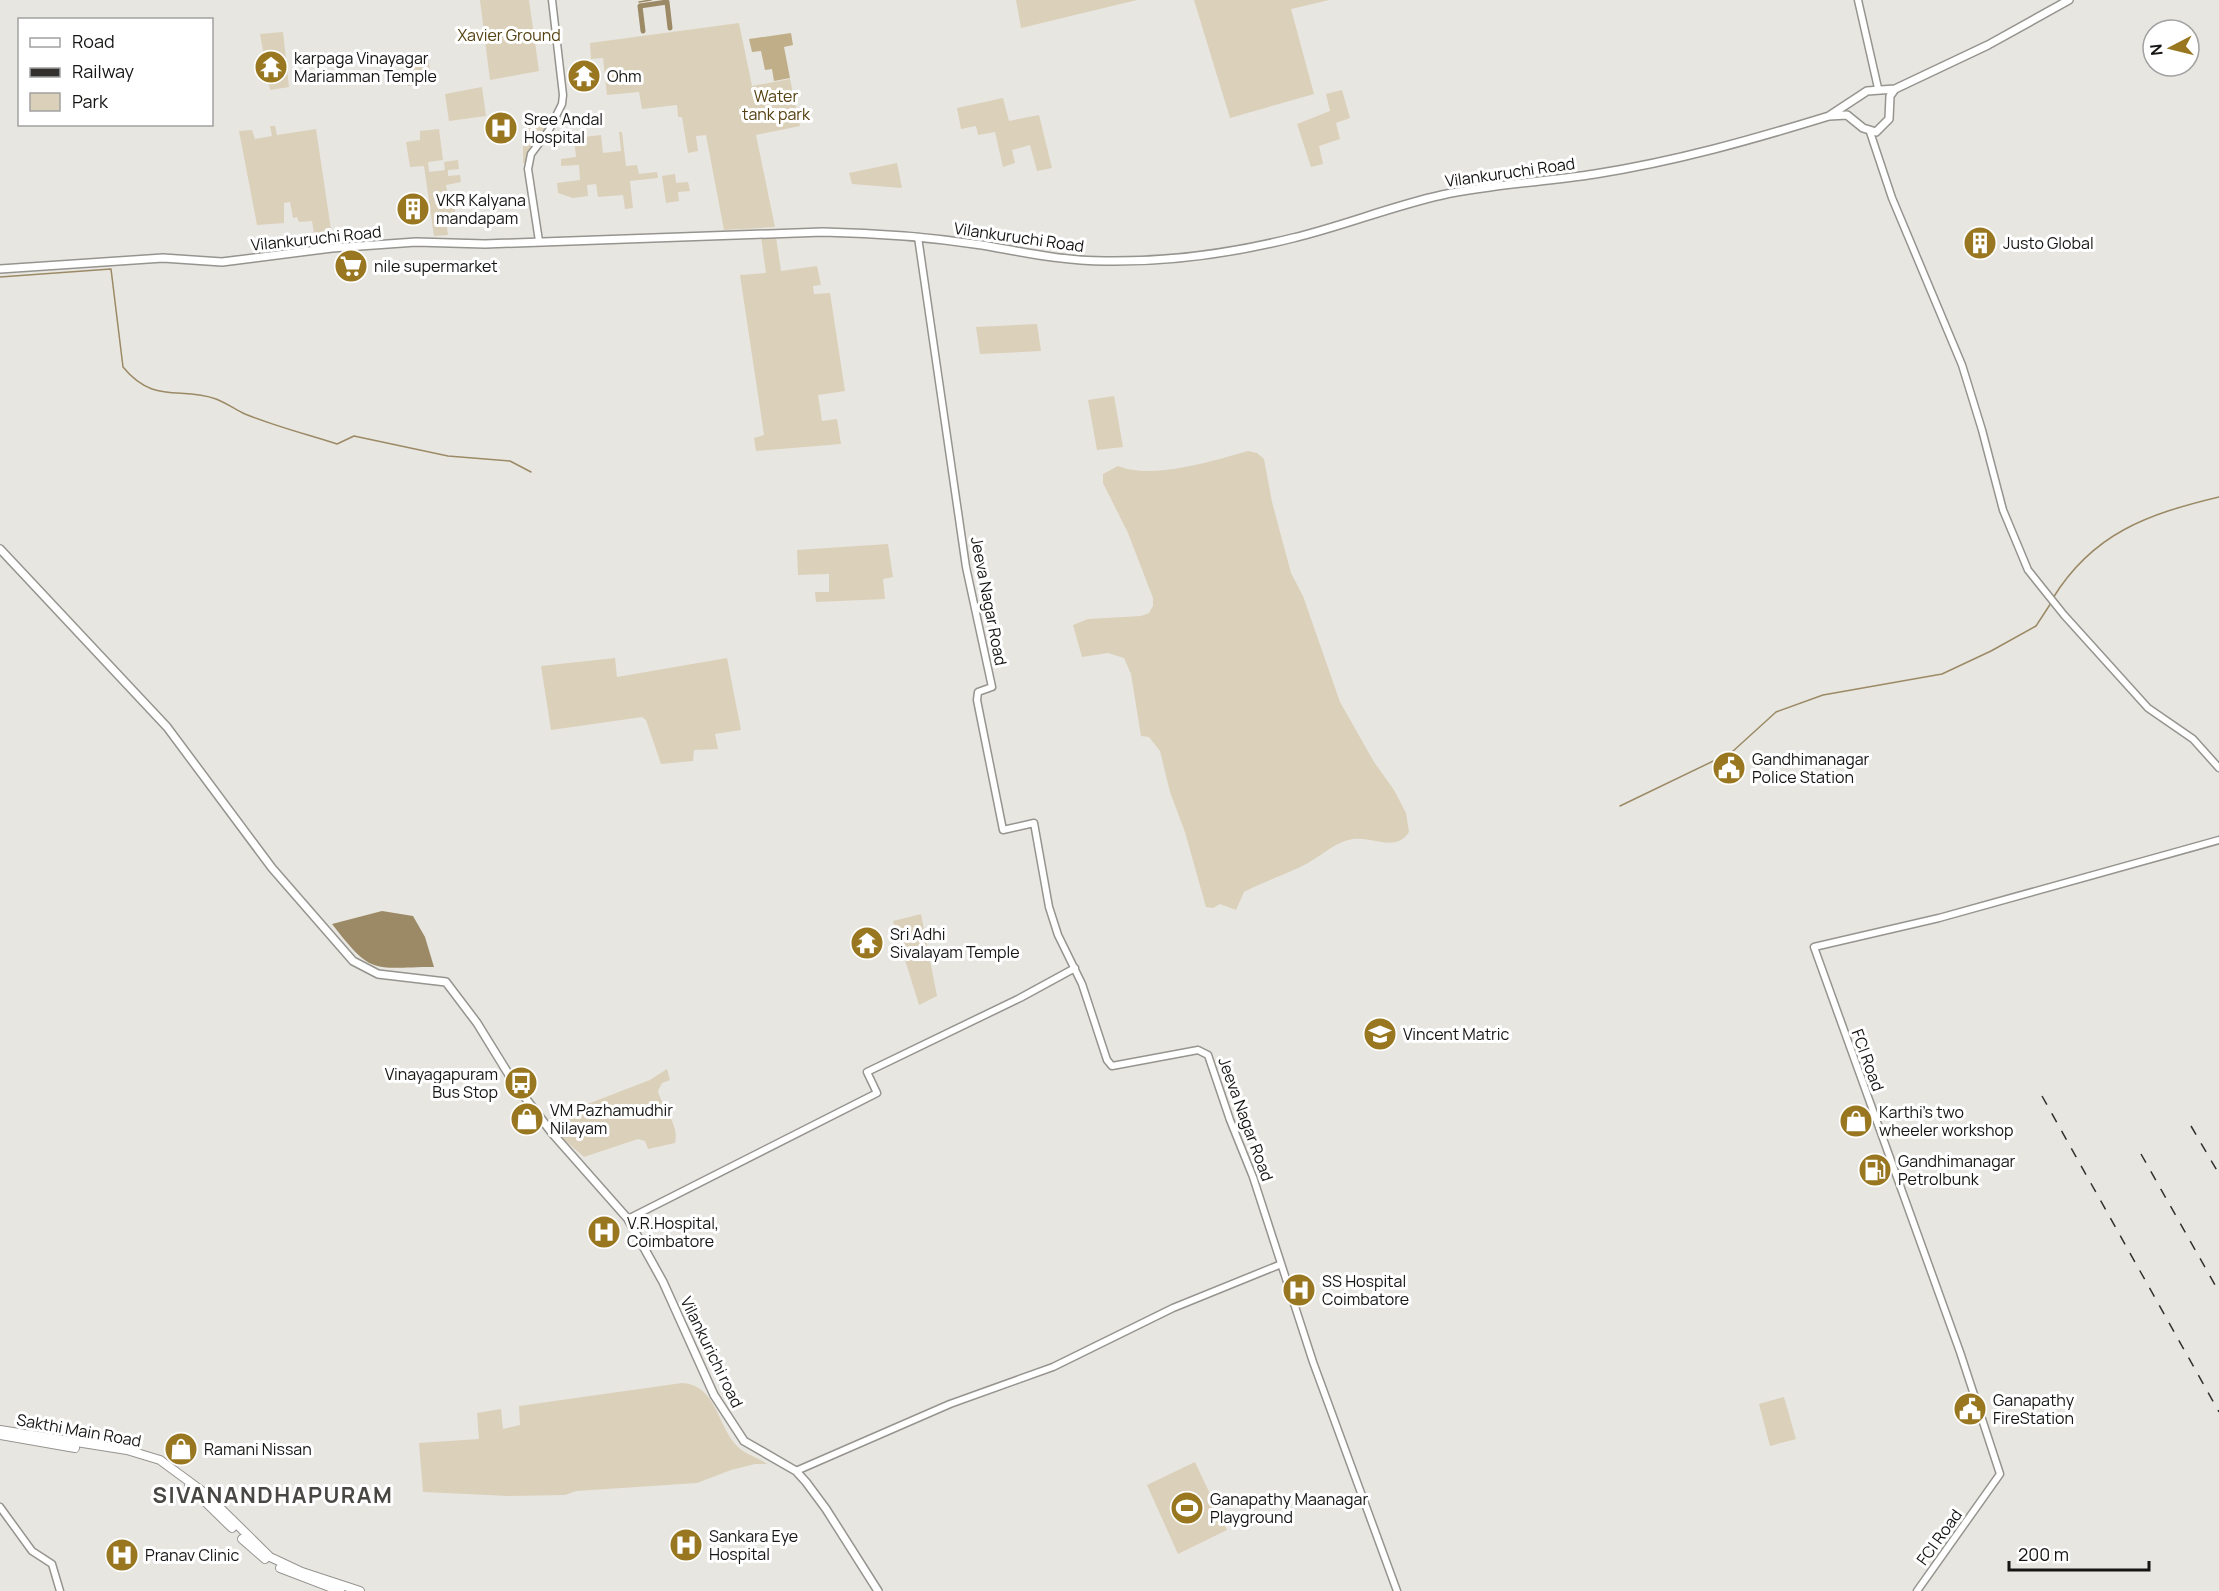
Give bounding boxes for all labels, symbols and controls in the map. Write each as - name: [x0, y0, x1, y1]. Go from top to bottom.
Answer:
- legend: [18, 18, 213, 126]
- north arrow: [2141, 18, 2201, 78]
- park label: Xavier Ground: [457, 24, 561, 46]
- text: Road: [72, 29, 115, 53]
- text: N: [2144, 43, 2168, 57]
- place label: karpaga Vinayagar Mariamman Temple: [294, 47, 437, 87]
- temple icon: karpaga Vinayagar Mariamman Temple: [253, 49, 289, 85]
- temple icon: Ohm: [566, 58, 602, 94]
- text: Railway: [72, 59, 134, 83]
- place label: Ohm: [607, 65, 642, 87]
- park label: Water tank park: [742, 85, 811, 125]
- text: Park: [72, 89, 109, 113]
- place label: Sree Andal Hospital: [524, 108, 603, 148]
- hospital icon: Sree Andal Hospital: [483, 110, 519, 146]
- street label: Vilankuruchi Road: [1444, 152, 1576, 192]
- place label: VKR Kalyana mandapam: [436, 189, 526, 229]
- building icon: VKR Kalyana mandapam: [395, 191, 431, 227]
- street label: Vilankuruchi Road: [953, 217, 1085, 257]
- street label: Vilankuruchi Road: [250, 220, 382, 256]
- building icon: Justo Global: [1962, 225, 1998, 261]
- place label: Justo Global: [2003, 232, 2094, 254]
- supermarket icon: nile supermarket: [333, 248, 369, 284]
- place label: nile supermarket: [374, 255, 498, 277]
- street label: Jeeva Nagar Road: [966, 535, 1012, 667]
- place label: Gandhimanagar Police Station: [1752, 748, 1870, 788]
- public building icon: Gandhimanagar Police Station: [1711, 750, 1747, 786]
- place label: Sri Adhi Sivalayam Temple: [890, 923, 1020, 963]
- temple icon: Sri Adhi Sivalayam Temple: [849, 925, 885, 961]
- school or university icon: Vincent Matric: [1362, 1016, 1398, 1052]
- place label: Vincent Matric: [1403, 1023, 1510, 1045]
- street label: FCI Road: [1847, 1026, 1889, 1094]
- street label: Jeeva Nagar Road: [1213, 1054, 1279, 1184]
- place label: Vinayagapuram Bus Stop: [385, 1063, 498, 1103]
- bus stop icon: Vinayagapuram Bus Stop: [503, 1065, 539, 1101]
- place label: VM Pazhamudhir Nilayam: [550, 1099, 673, 1139]
- shop icon: VM Pazhamudhir Nilayam: [509, 1101, 545, 1137]
- place label: Karthi's two wheeler workshop: [1879, 1101, 2013, 1141]
- shop icon: Karthi's two wheeler workshop: [1838, 1103, 1874, 1139]
- place label: Gandhimanagar Petrolbunk: [1898, 1150, 2016, 1190]
- fuel station icon: Gandhimanagar Petrolbunk: [1857, 1152, 1893, 1188]
- place label: V.R.Hospital, Coimbatore: [627, 1212, 719, 1252]
- hospital icon: V.R.Hospital, Coimbatore: [586, 1214, 622, 1250]
- place label: SS Hospital Coimbatore: [1322, 1270, 1409, 1310]
- hospital icon: SS Hospital Coimbatore: [1281, 1272, 1317, 1308]
- street label: Vilankurichi road: [676, 1293, 748, 1411]
- place label: Ganapathy FireStation: [1993, 1389, 2075, 1429]
- public building icon: Ganapathy FireStation: [1952, 1391, 1988, 1427]
- street label: Sakthi Main Road: [15, 1408, 143, 1452]
- shop icon: Ramani Nissan: [163, 1431, 199, 1467]
- place label: Ramani Nissan: [204, 1438, 312, 1460]
- district label: SIVANANDHAPURAM: [153, 1480, 393, 1510]
- place label: Ganapathy Maanagar Playground: [1210, 1488, 1368, 1528]
- sports icon: Ganapathy Maanagar Playground: [1169, 1490, 1205, 1526]
- street label: FCI Road: [1911, 1505, 1967, 1569]
- place label: Sankara Eye Hospital: [709, 1525, 798, 1565]
- hospital icon: Sankara Eye Hospital: [668, 1527, 704, 1563]
- scale bar: [2009, 1534, 2148, 1572]
- hospital icon: Pranav Clinic: [104, 1537, 140, 1573]
- text: 200 m: [2018, 1542, 2069, 1566]
- place label: Pranav Clinic: [145, 1544, 240, 1566]

